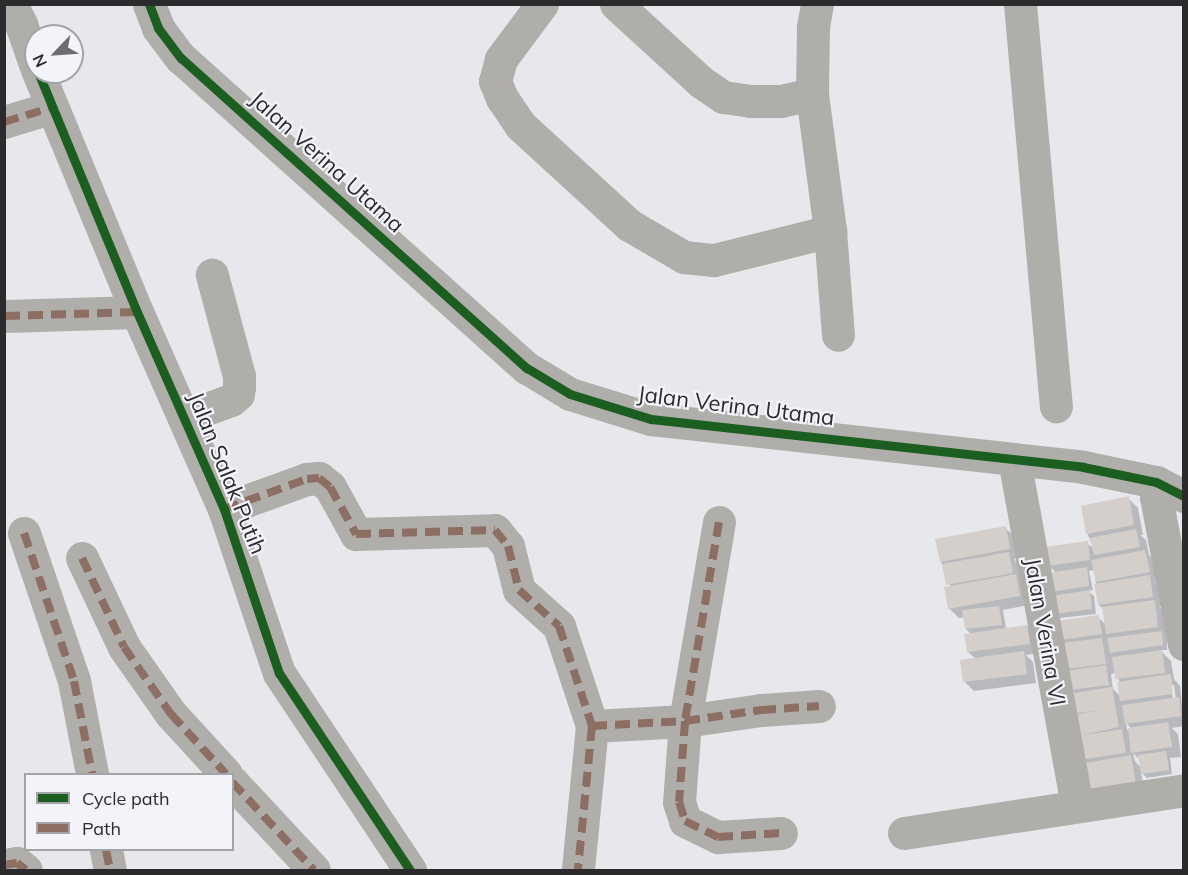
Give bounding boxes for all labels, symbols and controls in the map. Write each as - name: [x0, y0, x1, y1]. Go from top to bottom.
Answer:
- north arrow: [24, 24, 84, 84]
- text: N: [28, 51, 51, 70]
- street label: Jalan Verina Utama: [245, 86, 409, 238]
- street label: Jalan Verina Utama: [636, 381, 836, 431]
- street label: Jalan Salak Putih: [182, 388, 272, 558]
- street label: Jalan Verina VI: [1019, 556, 1071, 708]
- legend: [24, 773, 234, 851]
- text: Cycle path: [82, 787, 169, 810]
- text: Path: [82, 817, 121, 840]

